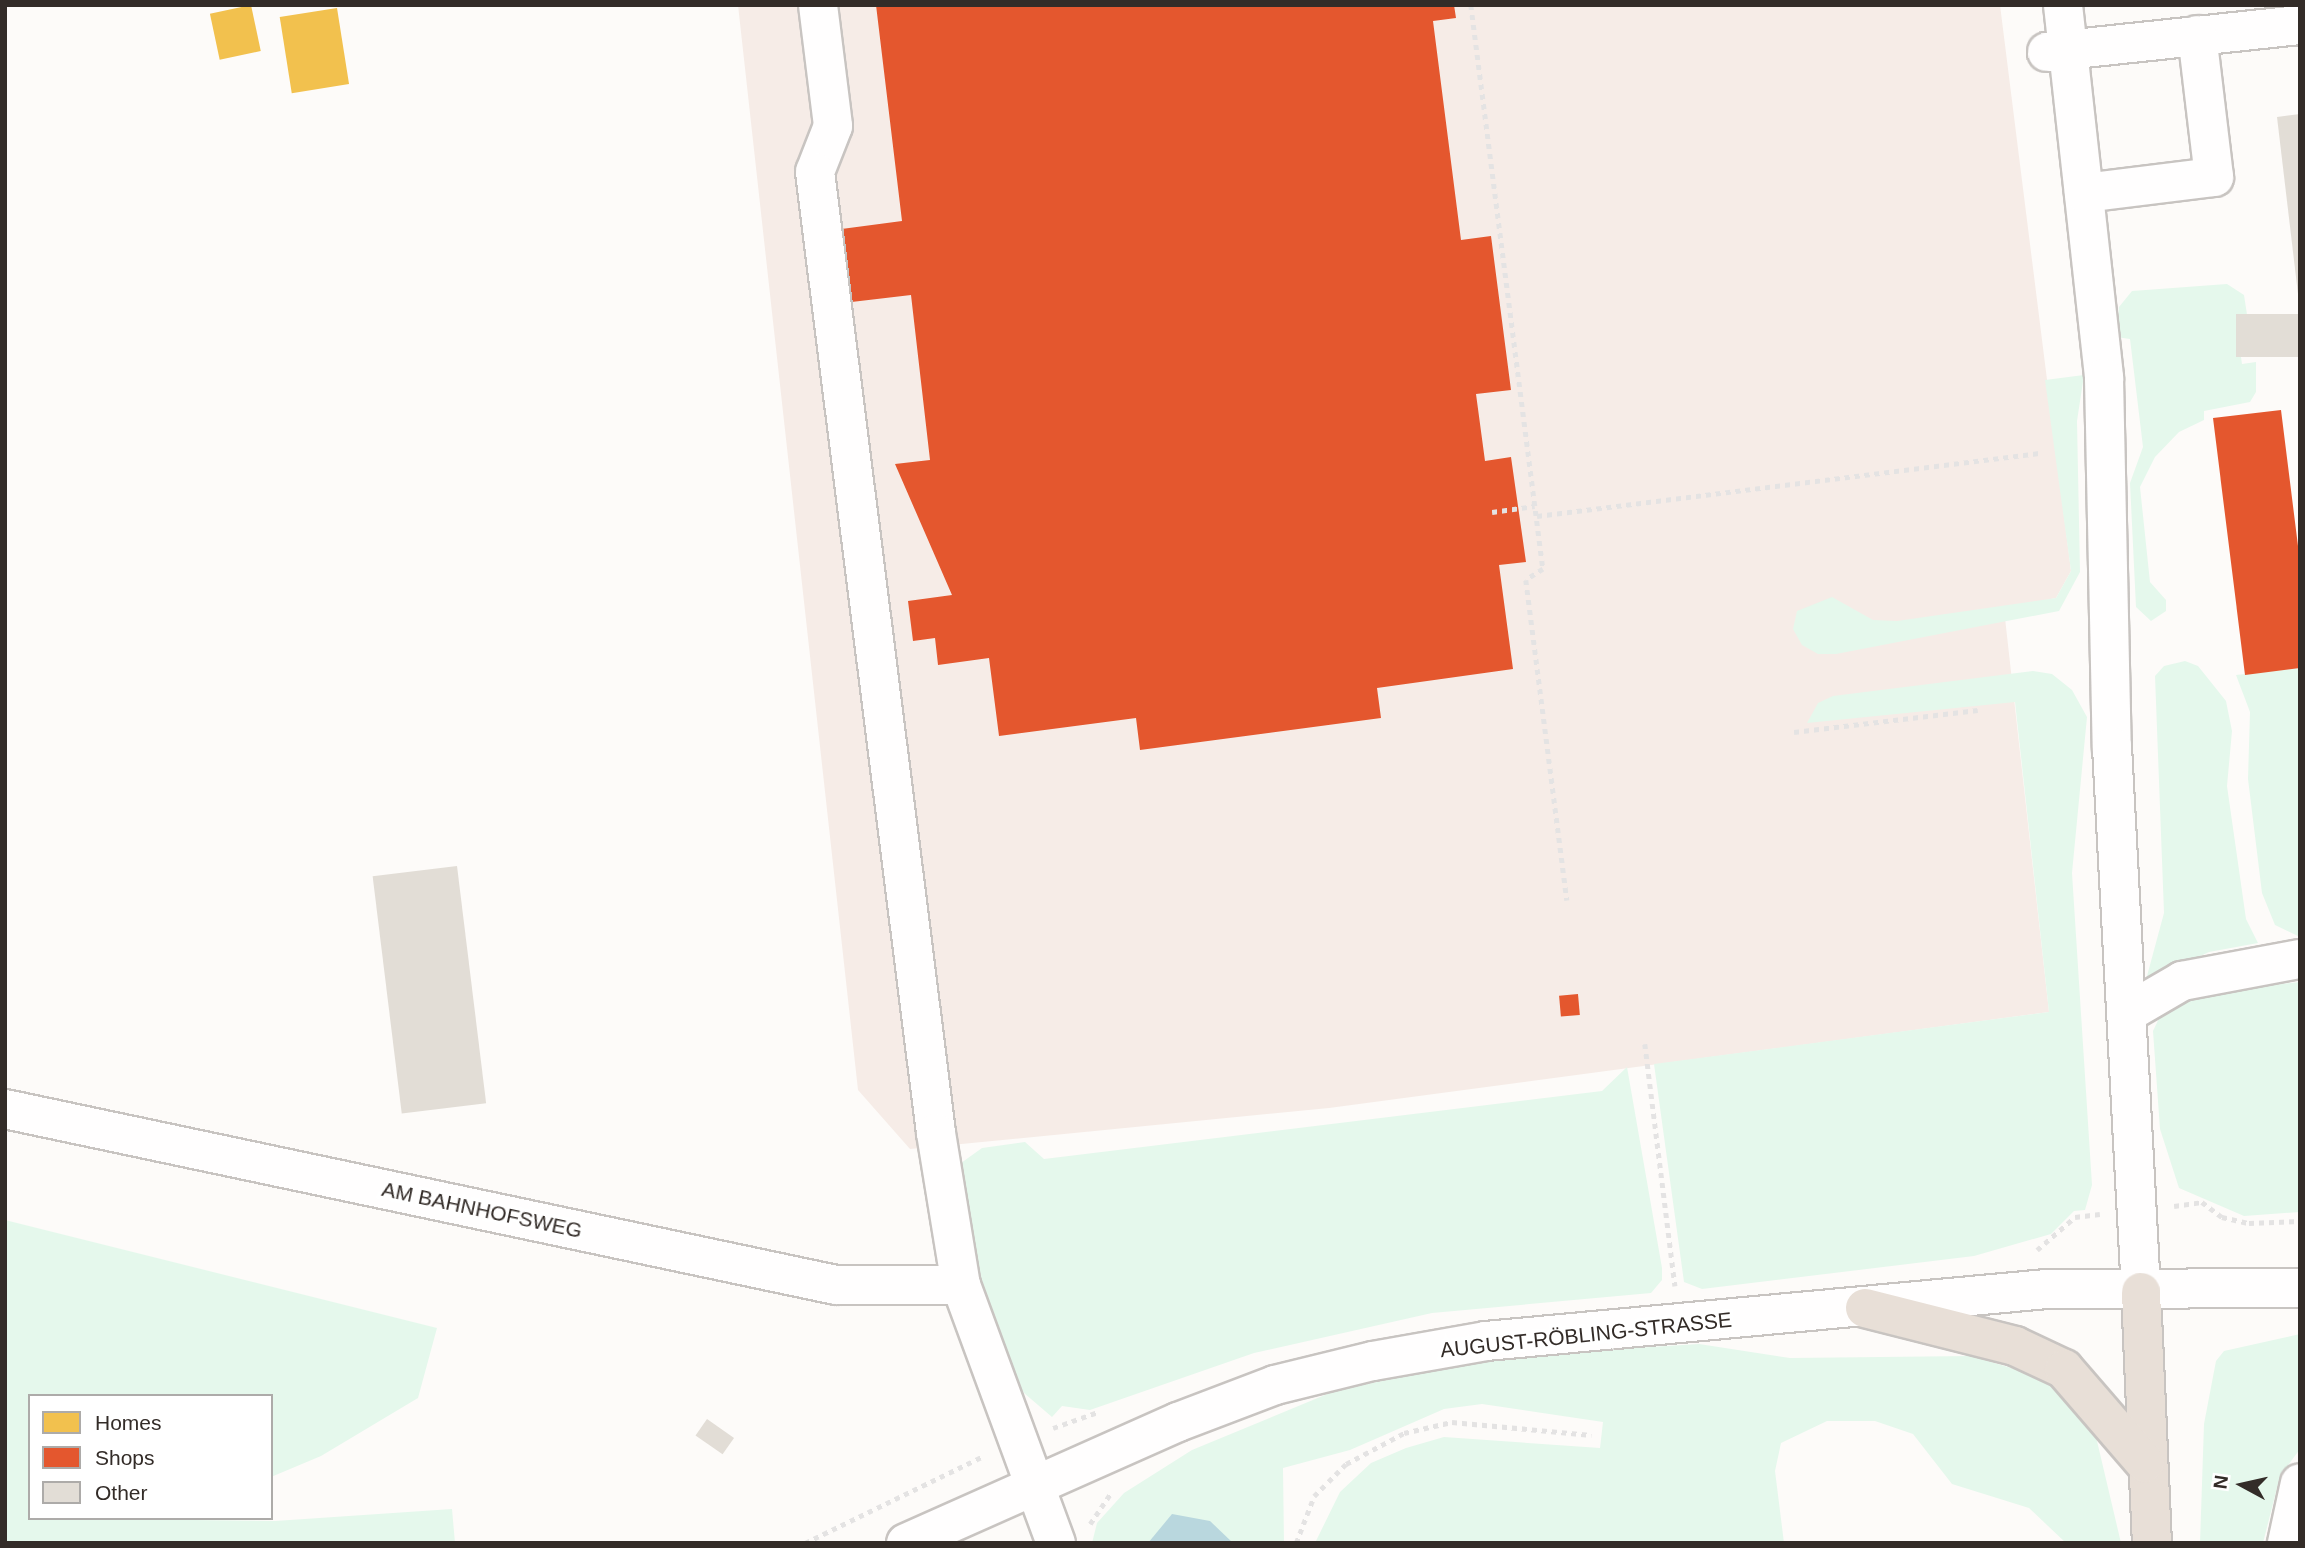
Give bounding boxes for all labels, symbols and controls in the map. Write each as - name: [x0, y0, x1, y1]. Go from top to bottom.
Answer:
- street label: AM BAHNHOFSWEG: [380, 1176, 584, 1244]
- street label: AUGUST-RÖBLING-STRASSE: [1439, 1307, 1733, 1363]
- legend: [28, 1394, 273, 1520]
- text: Homes: [95, 1411, 162, 1434]
- text: Shops: [95, 1446, 155, 1469]
- north arrow: [2207, 1450, 2277, 1520]
- text: N: [2209, 1474, 2232, 1490]
- text: Other: [95, 1481, 148, 1504]

